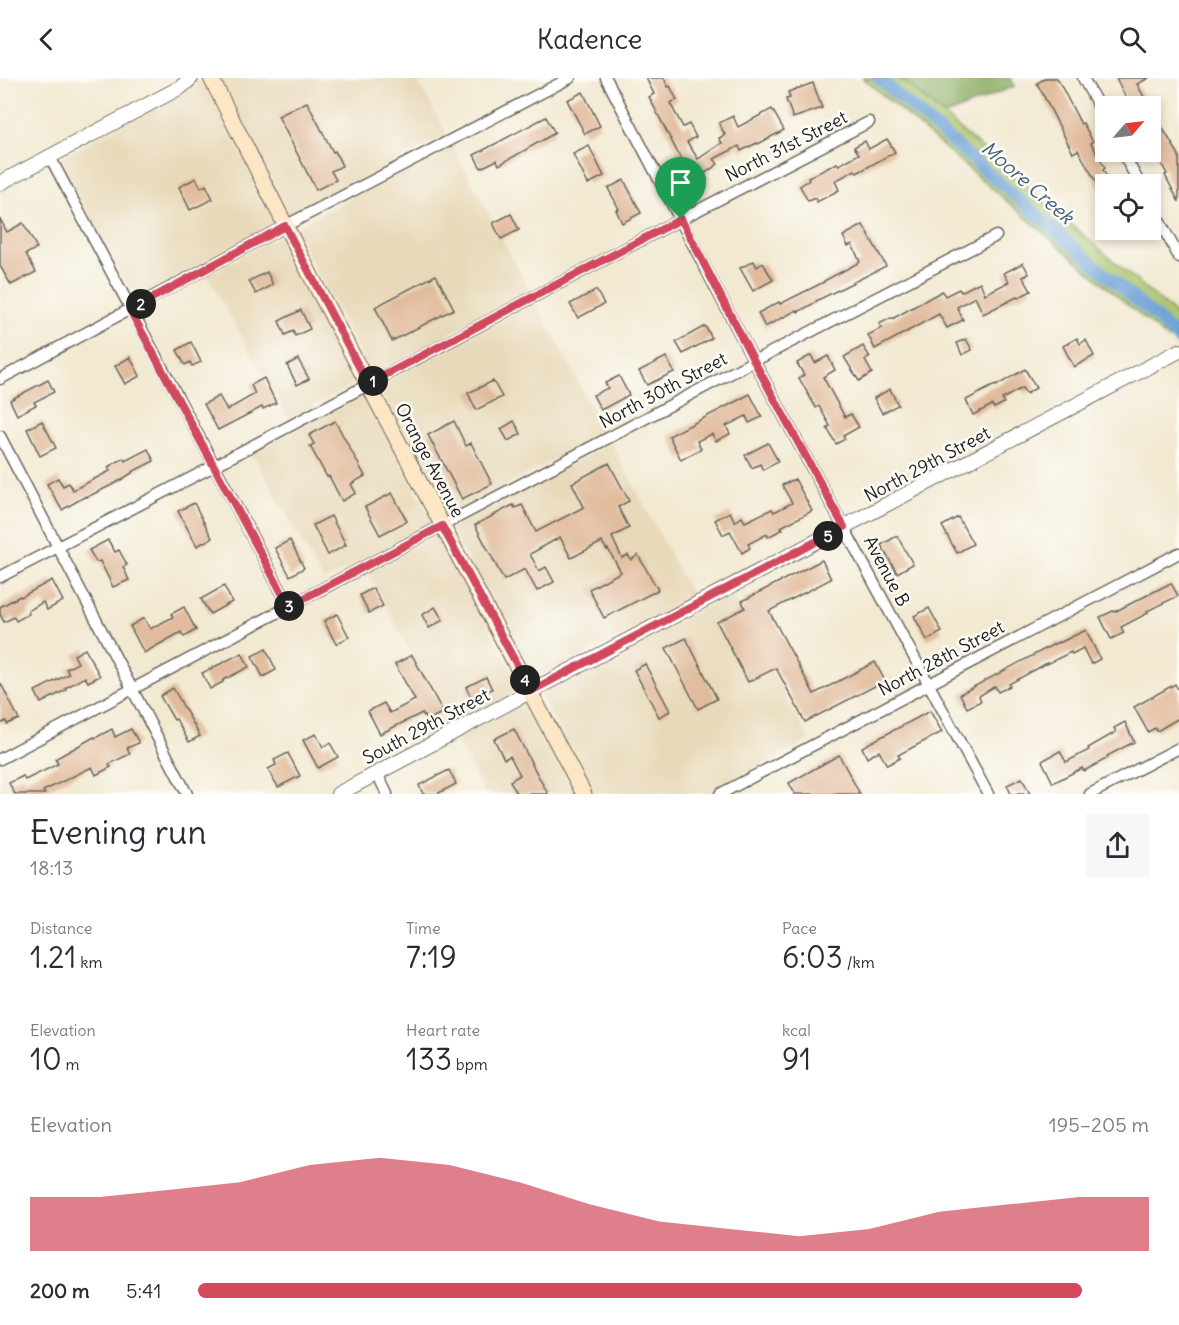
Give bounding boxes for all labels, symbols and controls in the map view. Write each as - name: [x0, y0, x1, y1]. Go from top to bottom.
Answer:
- text: Kadence: [537, 22, 642, 56]
- icon: back: [30, 23, 63, 56]
- icon: search: [1116, 23, 1149, 56]
- north arrow: [1095, 96, 1161, 162]
- map controls: [1095, 96, 1161, 240]
- street label: North 31st Street: [721, 105, 851, 187]
- water label: Moore Creek: [977, 135, 1081, 230]
- pin: [655, 157, 706, 219]
- icon: arrive: [664, 166, 697, 199]
- button: locate: [1095, 174, 1161, 240]
- pin: 2: [126, 289, 156, 319]
- text: 2: [137, 294, 145, 314]
- street label: North 30th Street: [595, 347, 731, 433]
- pin: 1: [358, 366, 388, 396]
- text: 1: [370, 371, 376, 391]
- street label: Orange Avenue: [390, 399, 470, 521]
- street label: North 29th Street: [860, 421, 994, 507]
- pin: 5: [813, 521, 843, 551]
- text: 5: [823, 526, 833, 546]
- street label: Avenue B: [859, 532, 915, 610]
- pin: 3: [274, 591, 304, 621]
- text: 3: [284, 596, 294, 616]
- street label: North 28th Street: [874, 615, 1008, 701]
- pin: 4: [510, 665, 540, 695]
- text: 4: [520, 670, 530, 690]
- street label: South 29th Street: [359, 683, 493, 769]
- text: Evening run: [30, 811, 206, 853]
- button: share: [1086, 814, 1149, 877]
- text: 18:13: [30, 855, 73, 880]
- text: Distance: [30, 918, 92, 938]
- text: Time: [406, 918, 441, 938]
- text: Pace: [782, 918, 817, 938]
- text: 1.21: [30, 938, 76, 976]
- text: 7:19: [406, 938, 457, 976]
- text: 6:03: [782, 938, 843, 976]
- text: km: [76, 952, 103, 972]
- text: /km: [843, 952, 875, 972]
- text: Elevation: [30, 1020, 96, 1040]
- text: Heart rate: [406, 1020, 480, 1040]
- text: kcal: [782, 1020, 811, 1040]
- text: 10: [30, 1040, 62, 1078]
- text: 133: [406, 1040, 452, 1078]
- text: 91: [782, 1040, 811, 1078]
- text: m: [62, 1054, 80, 1074]
- text: bpm: [452, 1054, 488, 1074]
- text: Elevation: [30, 1112, 112, 1137]
- text: 195–205 m: [1049, 1112, 1149, 1137]
- text: 200 m: [30, 1278, 90, 1303]
- text: 5:41: [126, 1278, 161, 1303]

